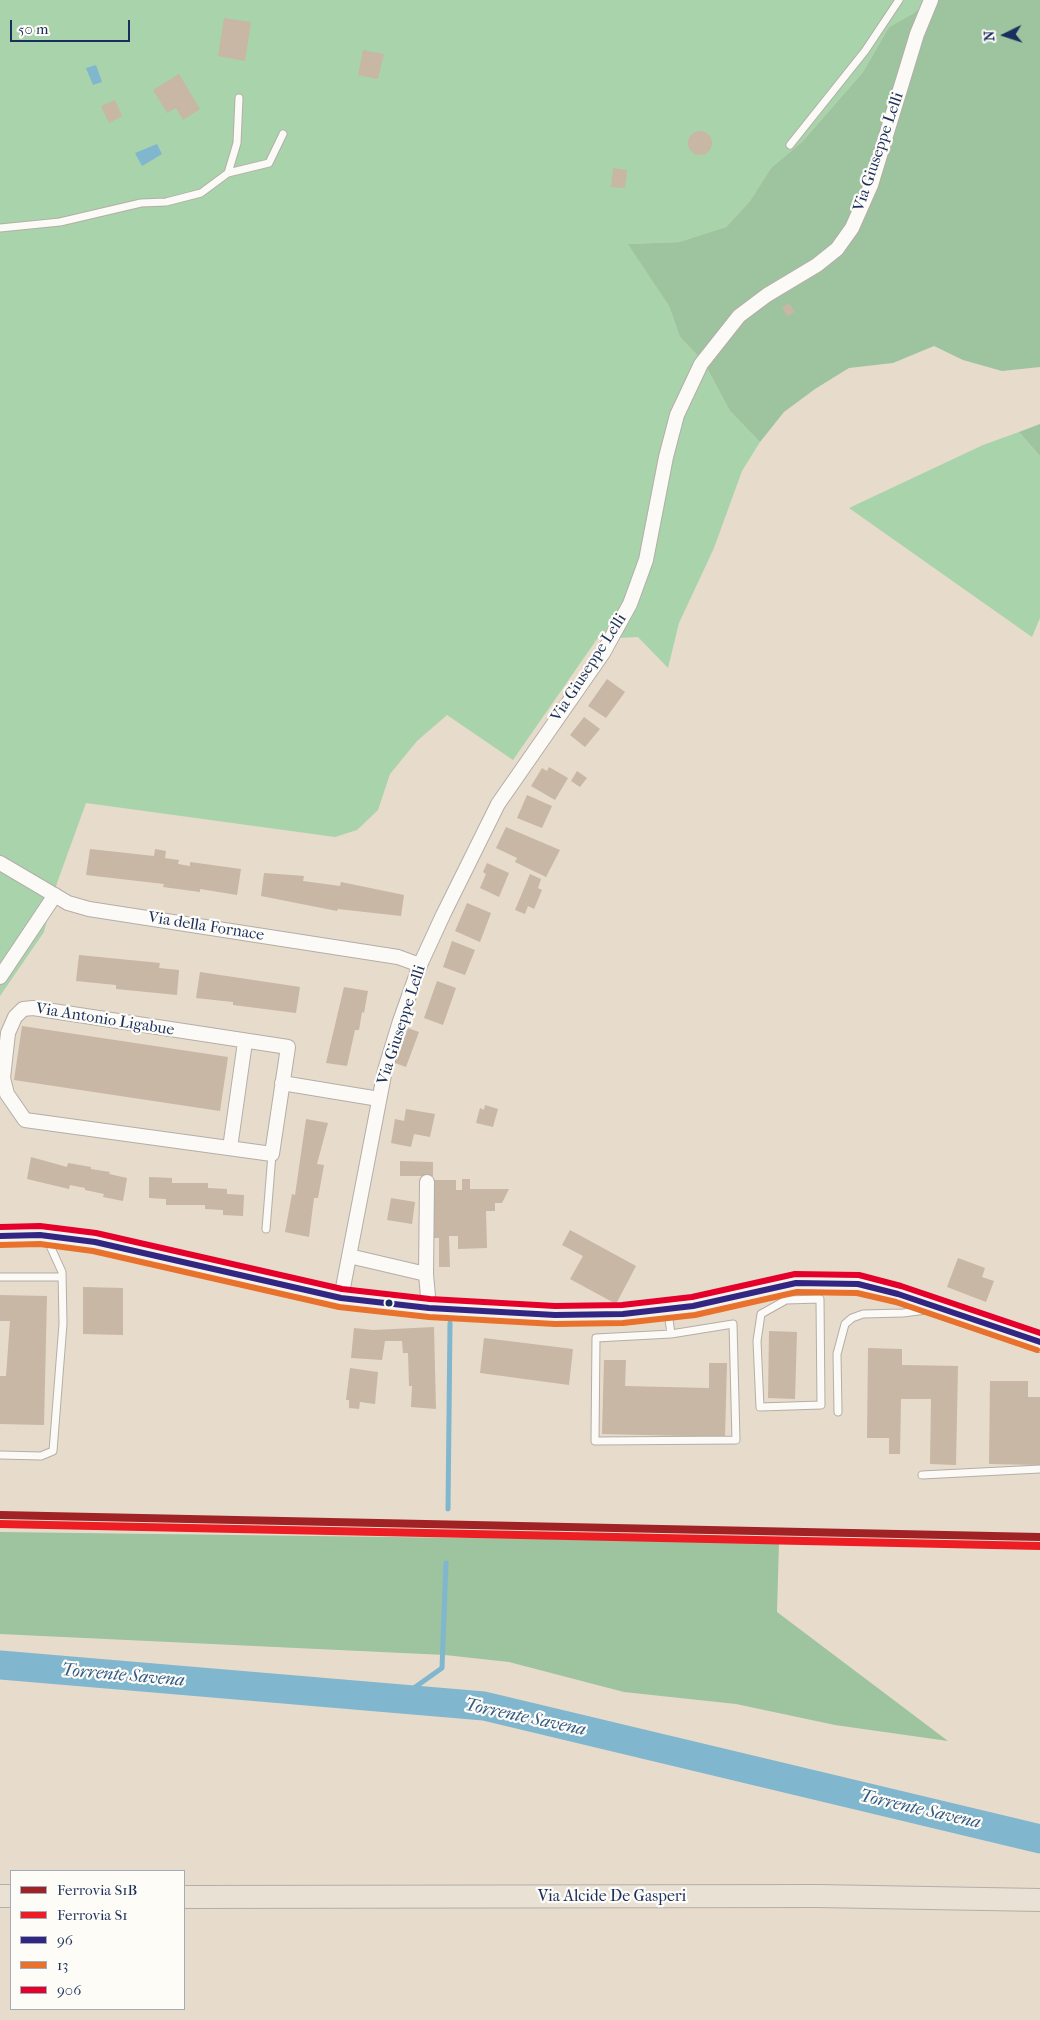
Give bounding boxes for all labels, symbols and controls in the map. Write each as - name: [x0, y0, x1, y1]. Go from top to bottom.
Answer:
- scale bar: [12, 10, 132, 42]
- north arrow: [980, 10, 1030, 60]
- text: 50 m: [18, 20, 48, 38]
- text: N: [981, 30, 998, 42]
- street label: Via Giuseppe Lelli: [850, 90, 908, 214]
- street label: Via Giuseppe Lelli: [547, 611, 631, 725]
- street label: Via della Fornace: [147, 908, 265, 946]
- street label: Via Giuseppe Lelli: [374, 963, 430, 1087]
- street label: Via Antonio Ligabue: [34, 1000, 176, 1040]
- unlabelled marker: [384, 1298, 394, 1308]
- water label: Torrente Savena: [61, 1660, 185, 1692]
- water label: Torrente Savena: [462, 1695, 588, 1741]
- water label: Torrente Savena: [857, 1786, 983, 1834]
- legend: [10, 1870, 185, 2010]
- text: Ferrovia S1B: [57, 1881, 137, 1899]
- street label: Via Alcide De Gasperi: [538, 1887, 686, 1907]
- text: Ferrovia S1: [57, 1906, 128, 1924]
- text: 96: [57, 1931, 73, 1949]
- text: 13: [57, 1956, 69, 1974]
- text: 906: [57, 1981, 81, 1999]

